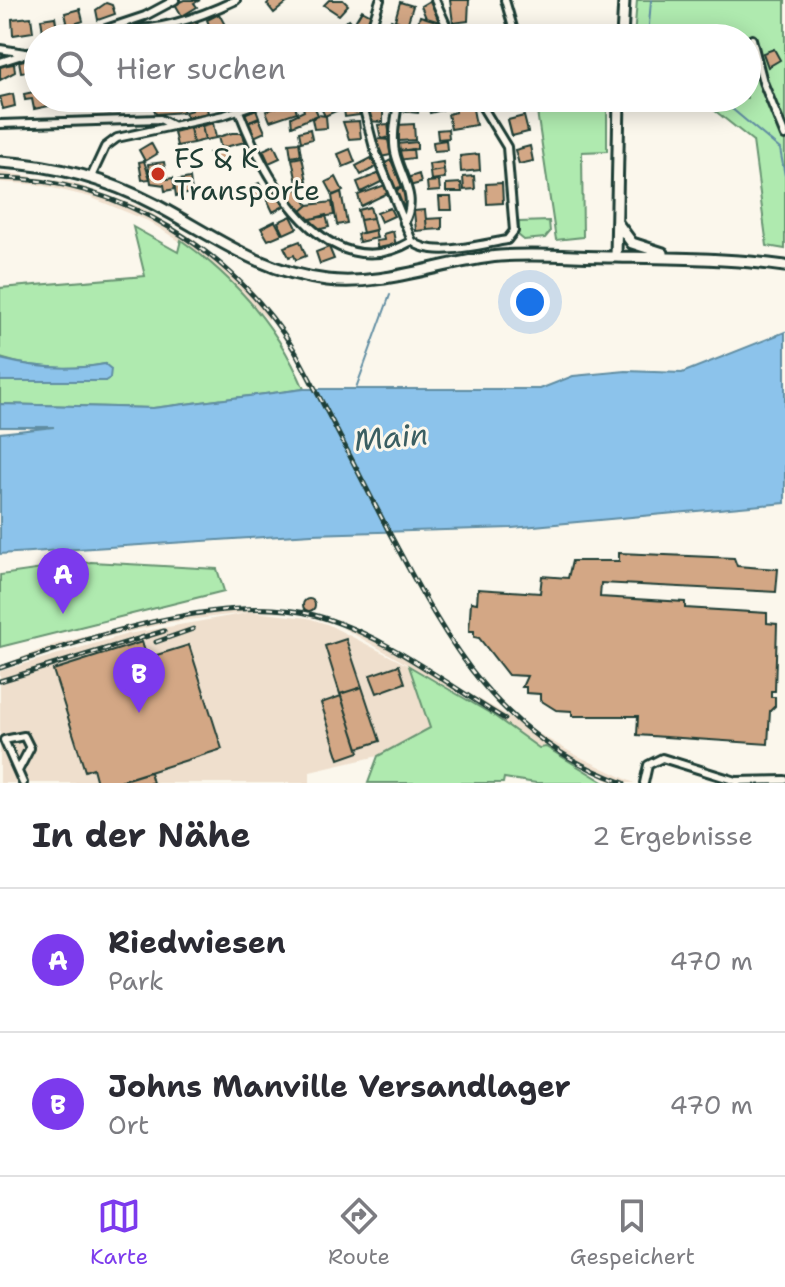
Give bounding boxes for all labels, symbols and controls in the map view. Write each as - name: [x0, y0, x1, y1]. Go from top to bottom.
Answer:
- search box: [24, 24, 761, 112]
- icon: search: [52, 46, 96, 90]
- text: Hier suchen: [116, 48, 286, 89]
- place label: FS & K Transporte: [174, 139, 320, 209]
- marker: FS & K Transporte: [149, 165, 167, 183]
- your location: [510, 282, 550, 322]
- water label: Main: [352, 413, 430, 461]
- pin: A: [37, 548, 89, 614]
- pin: B: [113, 647, 165, 713]
- text: In der Nähe: [32, 812, 251, 858]
- text: 2 Ergebnisse: [592, 818, 753, 853]
- text: Riedwiesen: [108, 922, 286, 963]
- text: A: [48, 943, 68, 978]
- text: 470 m: [670, 943, 753, 978]
- text: Park: [108, 963, 164, 998]
- text: Johns Manville Versandlager: [108, 1066, 571, 1107]
- text: B: [50, 1087, 66, 1122]
- text: 470 m: [670, 1087, 753, 1122]
- text: Ort: [108, 1107, 149, 1142]
- tab: Karte: [90, 1194, 148, 1271]
- tab: Route: [328, 1194, 390, 1271]
- tab: Gespeichert: [570, 1194, 695, 1271]

